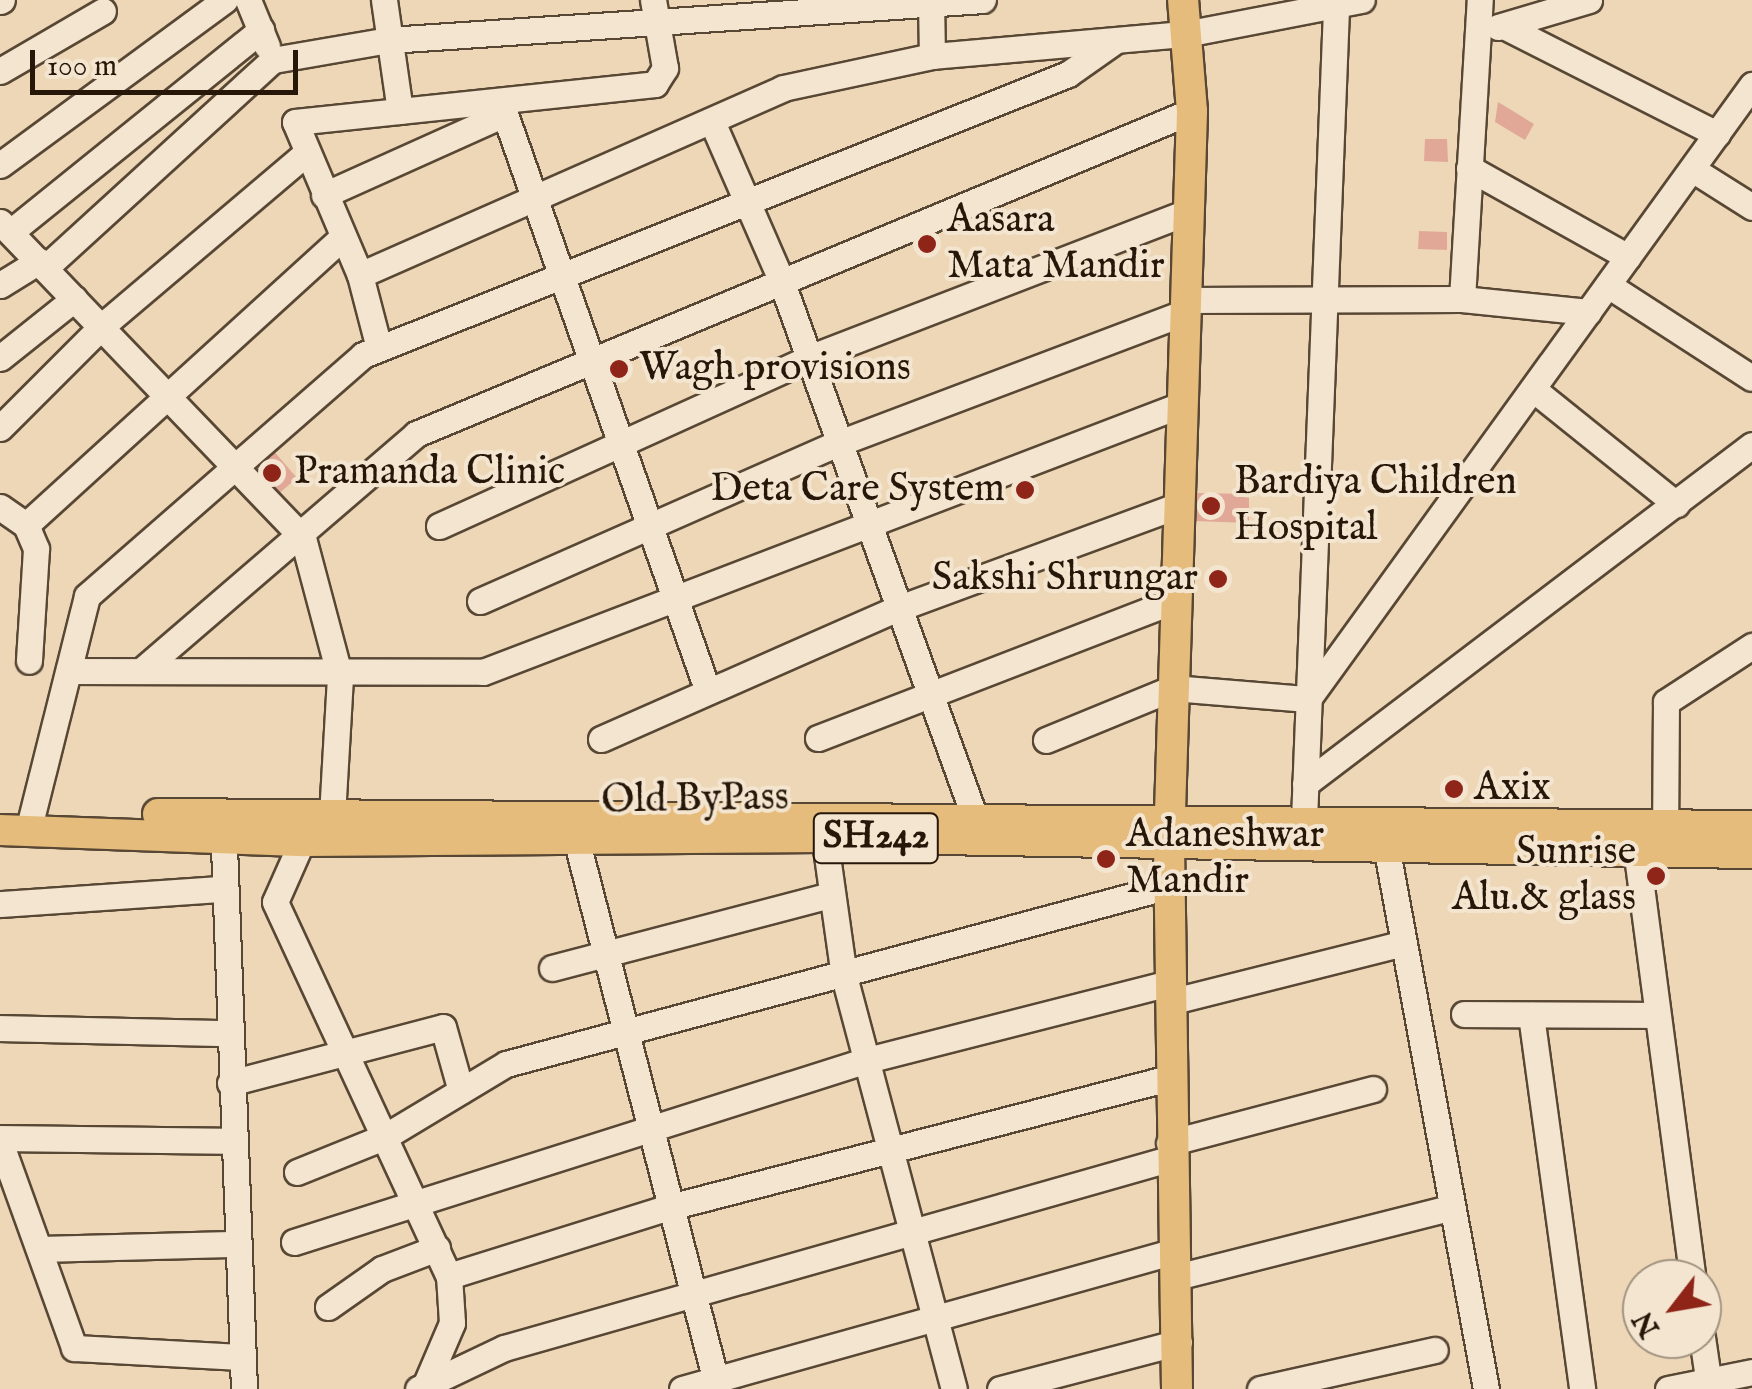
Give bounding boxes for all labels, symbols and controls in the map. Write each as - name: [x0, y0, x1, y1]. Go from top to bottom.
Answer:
- scale bar: [35, 30, 302, 92]
- text: 100 m: [47, 48, 117, 86]
- place label: Aasara Mata Mandir: [947, 197, 1165, 291]
- marker: Aasara Mata Mandir: [916, 233, 938, 255]
- place label: Wagh provisions: [639, 345, 911, 393]
- marker: Wagh provisions: [608, 358, 630, 380]
- place label: Pramanda Clinic: [294, 449, 565, 497]
- place label: Bardiya Children Hospital: [1234, 459, 1517, 553]
- marker: Pramanda Clinic: [259, 460, 285, 486]
- place label: Deta Care System: [710, 466, 1005, 514]
- marker: Deta Care System: [1014, 479, 1036, 501]
- marker: Bardiya Children Hospital: [1198, 493, 1224, 519]
- place label: Sakshi Shrungar: [932, 555, 1198, 603]
- marker: Sakshi Shrungar: [1207, 568, 1229, 590]
- place label: Axix: [1474, 765, 1551, 813]
- street label: Old ByPass: [601, 774, 789, 826]
- marker: Axix: [1443, 778, 1465, 800]
- road number: SH242: [811, 805, 941, 871]
- place label: Adaneshwar Mandir: [1126, 812, 1324, 906]
- place label: Sunrise Alu.& glass: [1452, 829, 1636, 923]
- marker: Adaneshwar Mandir: [1095, 848, 1117, 870]
- marker: Sunrise Alu.& glass: [1645, 865, 1667, 887]
- north arrow: [1622, 1259, 1722, 1359]
- text: N: [1626, 1304, 1669, 1343]

